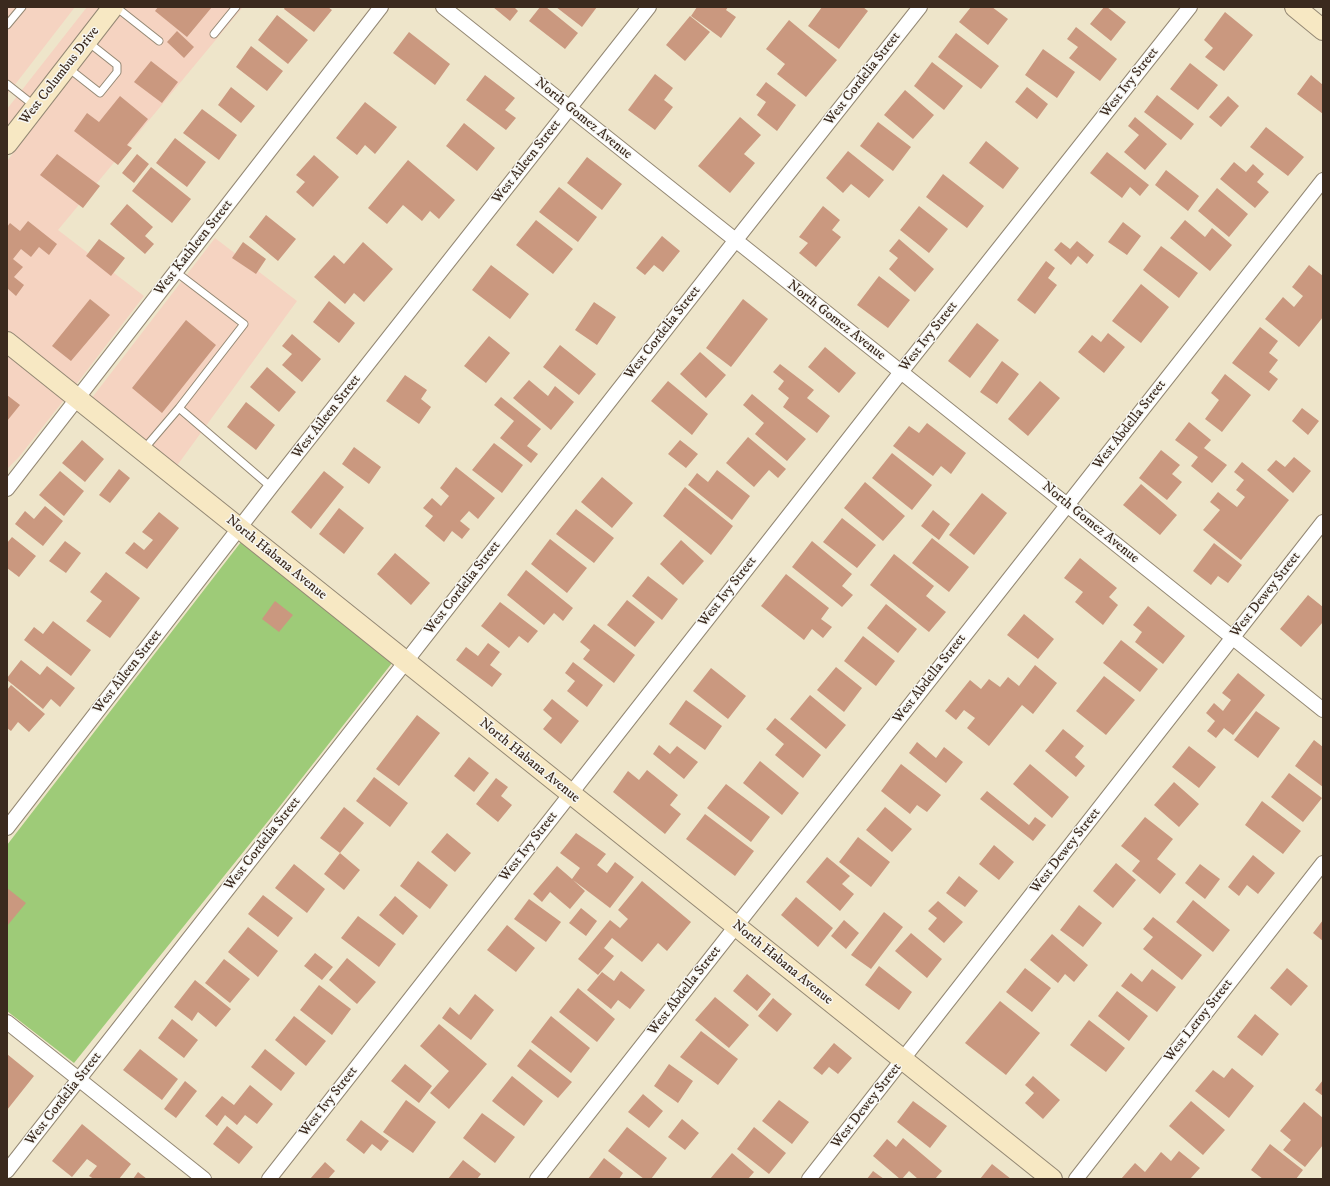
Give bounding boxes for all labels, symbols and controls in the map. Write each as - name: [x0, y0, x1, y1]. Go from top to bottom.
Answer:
- street label: West Columbus Drive: [17, 24, 103, 128]
- street label: West Cordelia Street: [821, 29, 905, 129]
- street label: West Ivy Street: [1097, 45, 1163, 121]
- street label: North Gomez Avenue: [531, 75, 635, 163]
- street label: West Aileen Street: [489, 117, 565, 207]
- street label: West Kathleen Street: [151, 197, 237, 299]
- street label: North Gomez Avenue: [783, 277, 889, 365]
- street label: West Cordelia Street: [621, 283, 705, 383]
- street label: West Ivy Street: [896, 299, 962, 375]
- street label: West Aileen Street: [289, 372, 365, 462]
- street label: West Abdella Street: [1090, 377, 1170, 473]
- street label: North Gomez Avenue: [1038, 479, 1142, 567]
- street label: North Habana Avenue: [222, 512, 330, 604]
- street label: West Cordelia Street: [421, 538, 505, 638]
- street label: West Dewey Street: [1227, 549, 1305, 641]
- street label: West Ivy Street: [695, 554, 761, 630]
- street label: West Aileen Street: [90, 627, 166, 717]
- street label: West Abdella Street: [890, 631, 970, 727]
- street label: North Habana Avenue: [475, 715, 583, 807]
- street label: West Cordelia Street: [221, 794, 305, 894]
- street label: West Dewey Street: [1027, 805, 1105, 897]
- street label: West Ivy Street: [496, 809, 562, 885]
- street label: North Habana Avenue: [728, 917, 836, 1009]
- street label: West Abdella Street: [645, 943, 725, 1039]
- street label: West Leroy Street: [1161, 976, 1237, 1066]
- street label: West Cordelia Street: [22, 1049, 106, 1149]
- street label: West Dewey Street: [828, 1060, 906, 1152]
- street label: West Ivy Street: [296, 1064, 362, 1140]

